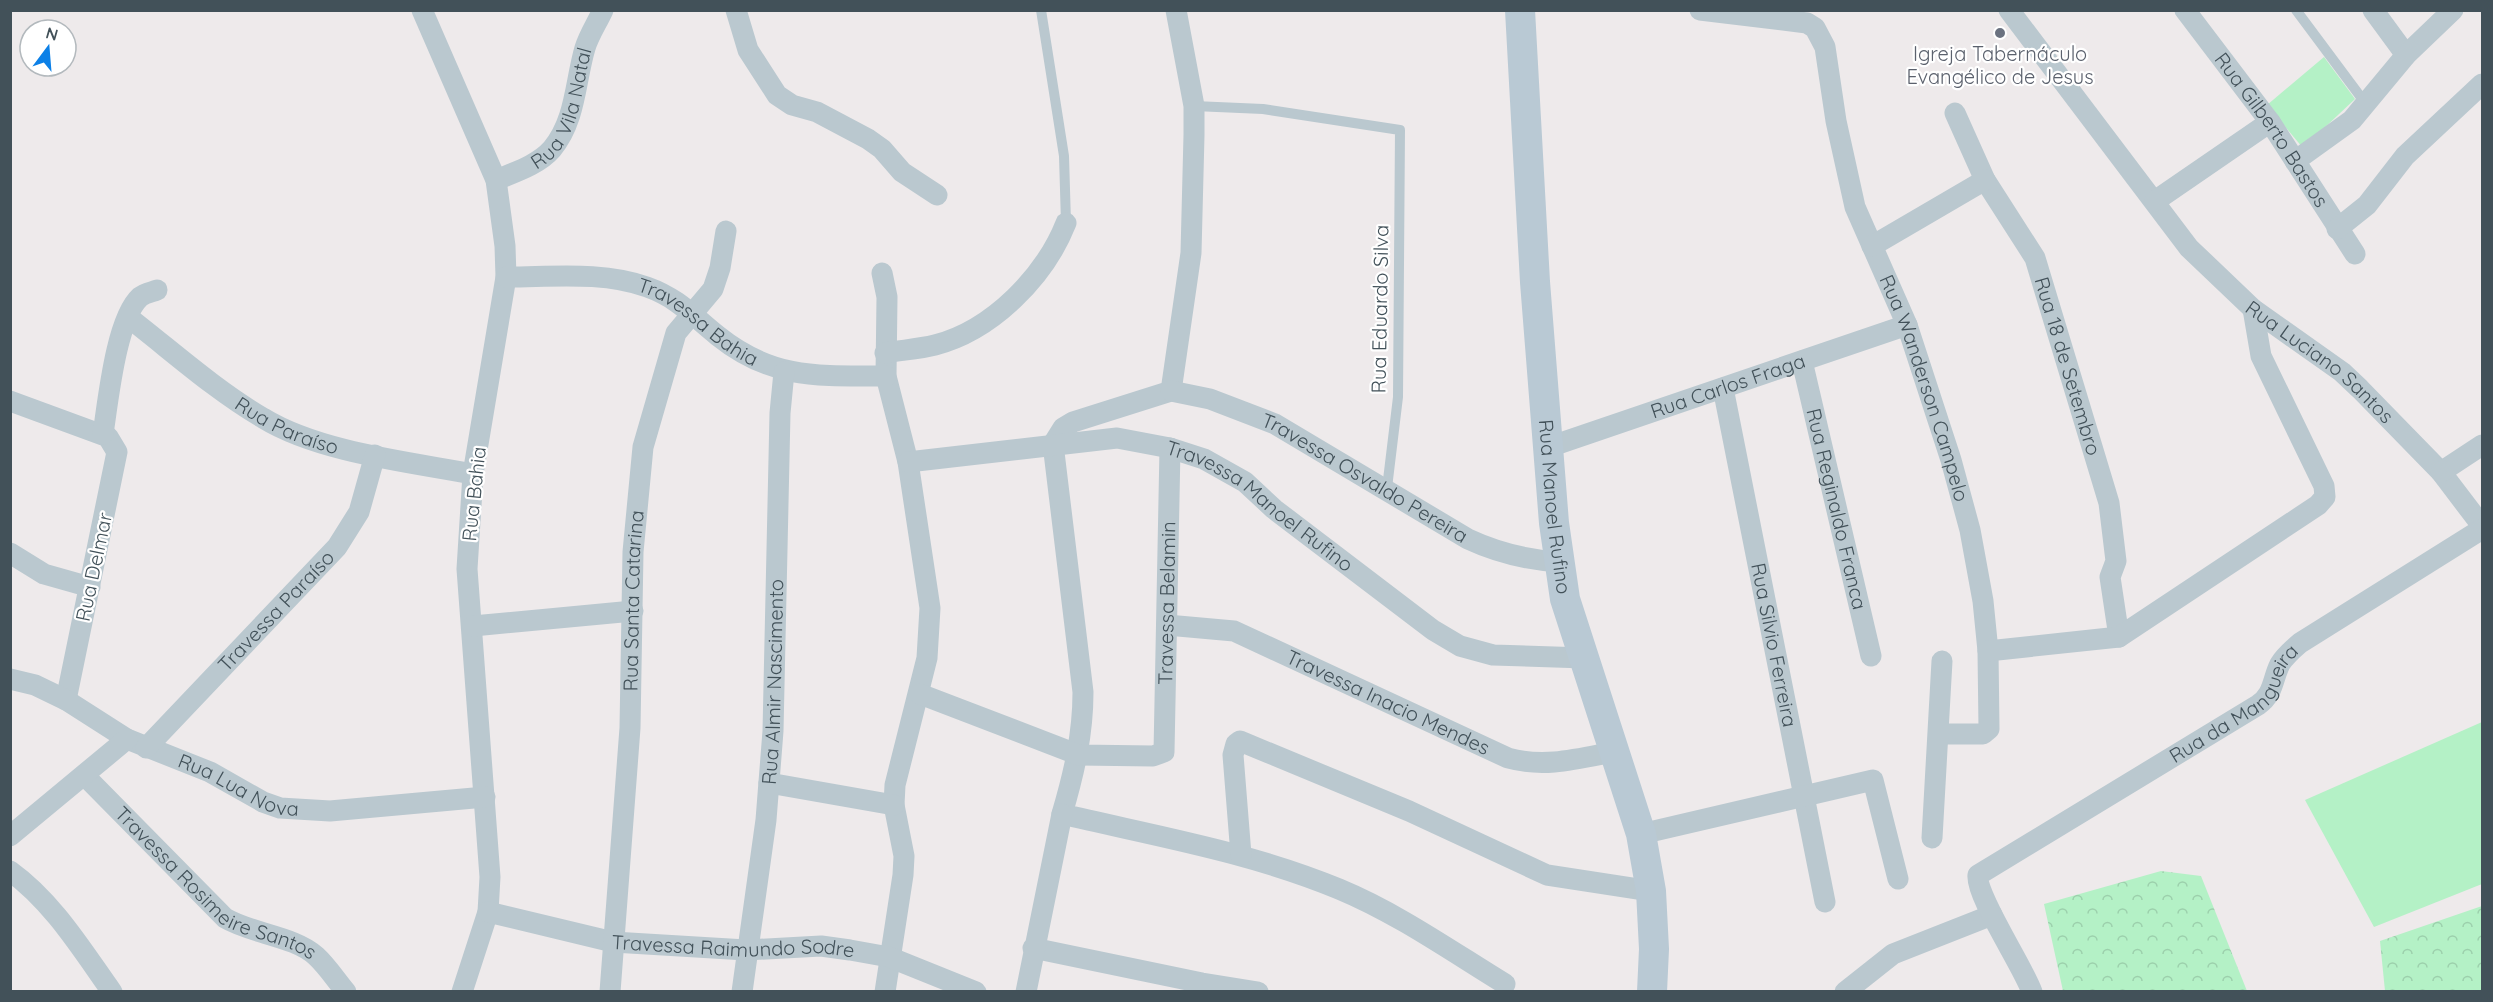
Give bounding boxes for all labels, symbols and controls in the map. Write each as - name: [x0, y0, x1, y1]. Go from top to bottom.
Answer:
- north arrow: [18, 18, 78, 78]
- text: N: [44, 22, 61, 45]
- marker: Igreja Tabernáculo Evangélico de Jesus: [1993, 26, 2007, 40]
- place label: Igreja Tabernáculo Evangélico de Jesus: [1906, 41, 2094, 89]
- street label: Rua Vila Natal: [526, 44, 597, 174]
- street label: Rua Gilberto Bastos: [2210, 47, 2334, 212]
- street label: Rua Eduardo Silva: [1366, 225, 1393, 393]
- street label: Rua Wanderson Campelo: [1874, 271, 1975, 504]
- street label: Travessa Bahia: [635, 272, 763, 371]
- street label: Rua 18 de Setembro: [2029, 274, 2107, 458]
- street label: Rua Luciano Santos: [2241, 295, 2399, 428]
- street label: Rua Carlos Fraga: [1647, 348, 1808, 423]
- street label: Rua Paraíso: [231, 391, 341, 459]
- street label: Rua Reginaldo Franca: [1801, 406, 1873, 612]
- street label: Travessa Osvaldo Pereira: [1258, 407, 1473, 548]
- street label: Rua Manoel Rufino: [1534, 418, 1577, 596]
- street label: Travessa Manoel Rufino: [1163, 435, 1359, 577]
- street label: Rua Bahia: [456, 445, 491, 543]
- street label: Rua Santa Catarina: [618, 509, 649, 692]
- street label: Rua Delmar: [70, 510, 117, 624]
- street label: Travessa Belamin: [1152, 521, 1181, 685]
- street label: Travessa Paraíso: [212, 545, 339, 676]
- street label: Rua Silvio Ferreira: [1746, 561, 1803, 729]
- street label: Rua Almir Nascimento: [756, 579, 788, 786]
- street label: Rua da Mangueira: [2164, 638, 2303, 768]
- street label: Travessa Inacio Mendes: [1282, 644, 1494, 760]
- street label: Rua Lua Nova: [175, 748, 299, 821]
- street label: Travessa Rosimeire Santos: [110, 801, 322, 964]
- street label: Travessa Raimundo Sodre: [611, 929, 856, 963]

